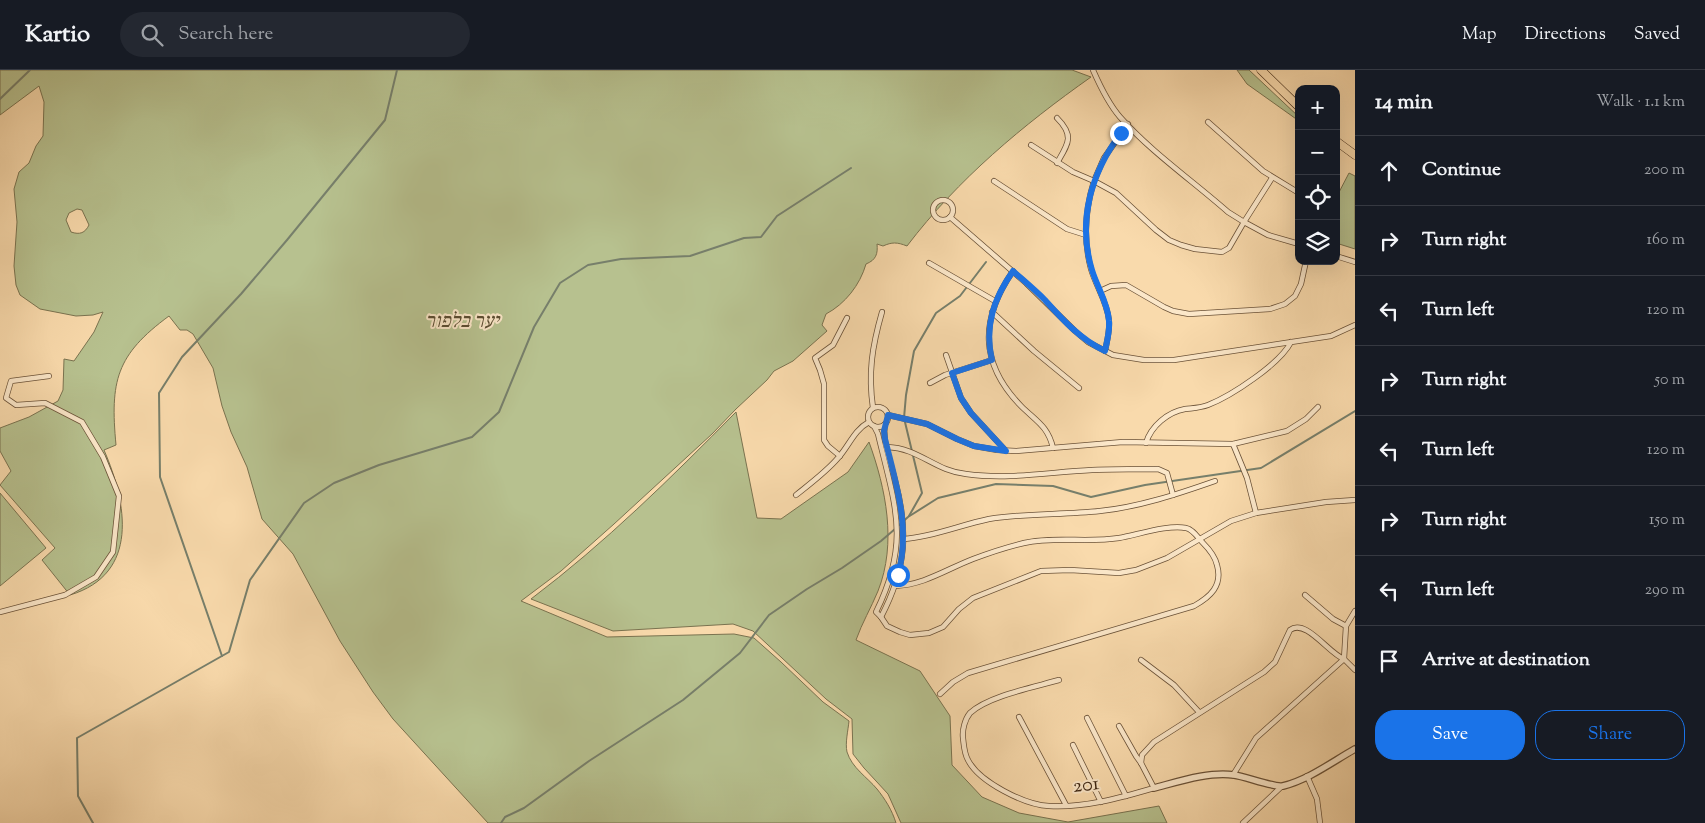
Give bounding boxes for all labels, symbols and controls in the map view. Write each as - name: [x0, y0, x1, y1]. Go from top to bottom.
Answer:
- search box: [120, 12, 470, 57]
- text: Kartio: [25, 18, 90, 52]
- icon: search: [138, 21, 166, 49]
- text: Search here: [178, 21, 273, 48]
- text: Map: [1462, 22, 1497, 48]
- text: Directions: [1525, 22, 1606, 48]
- text: Saved: [1634, 22, 1680, 48]
- map controls: [1295, 85, 1340, 265]
- button: +: [1295, 85, 1340, 130]
- text: 14 min: [1375, 88, 1433, 118]
- text: Walk · 1.1 km: [1596, 91, 1685, 114]
- route end: [1110, 122, 1133, 145]
- button: −: [1295, 130, 1340, 175]
- icon: ahead: [1375, 157, 1403, 185]
- text: Continue: [1422, 157, 1501, 184]
- text: 200 m: [1644, 159, 1685, 182]
- button: locate: [1295, 175, 1340, 220]
- button: layers: [1295, 220, 1340, 265]
- icon: right: [1375, 227, 1403, 255]
- text: Turn right: [1422, 227, 1506, 254]
- text: 160 m: [1647, 229, 1685, 252]
- icon: left: [1375, 297, 1403, 325]
- text: Turn left: [1422, 297, 1494, 324]
- text: 120 m: [1647, 299, 1685, 322]
- park label: יער בלפור: [425, 308, 501, 337]
- icon: right: [1375, 367, 1403, 395]
- text: Turn right: [1422, 367, 1506, 394]
- text: 50 m: [1654, 369, 1685, 392]
- icon: left: [1375, 437, 1403, 465]
- text: Turn left: [1422, 437, 1494, 464]
- text: 120 m: [1647, 439, 1685, 462]
- icon: right: [1375, 507, 1403, 535]
- text: Turn right: [1422, 507, 1506, 534]
- text: 150 m: [1649, 509, 1685, 532]
- route start: [887, 564, 910, 587]
- icon: left: [1375, 577, 1403, 605]
- text: Turn left: [1422, 577, 1494, 604]
- text: 290 m: [1645, 579, 1685, 602]
- icon: arrive: [1375, 647, 1403, 675]
- text: Arrive at destination: [1422, 647, 1590, 674]
- button: Save: [1375, 710, 1525, 760]
- button: Share: [1535, 710, 1685, 760]
- street label: 201: [1071, 770, 1101, 802]

